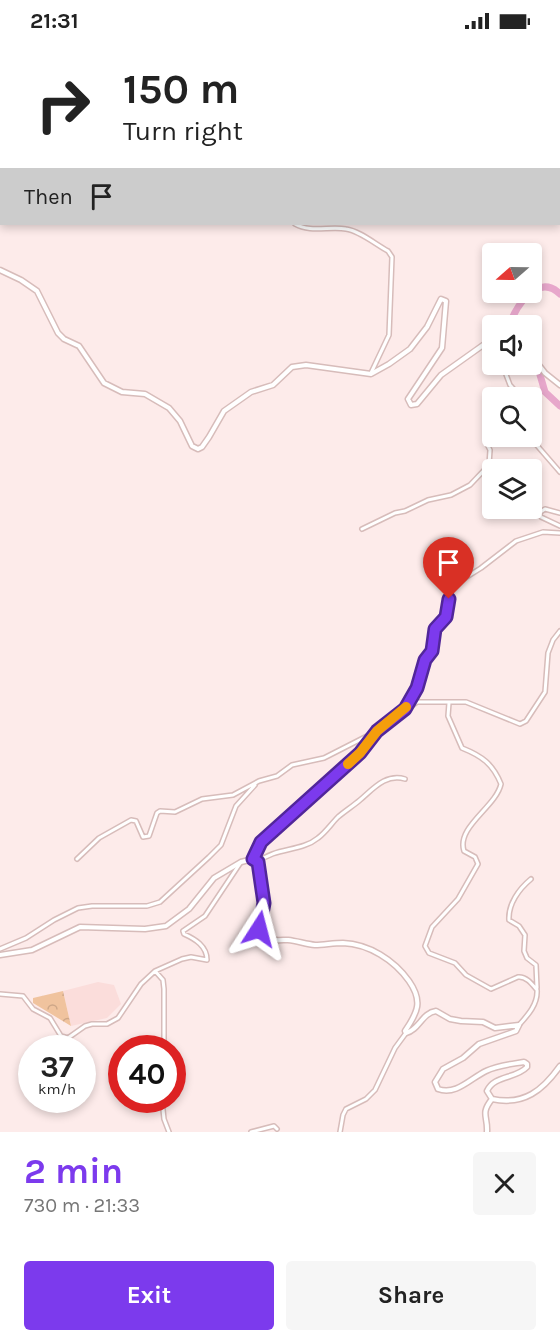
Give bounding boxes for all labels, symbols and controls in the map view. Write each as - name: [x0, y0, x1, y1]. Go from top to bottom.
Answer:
- text: 21:31: [30, 8, 79, 34]
- text: 150 m: [123, 64, 239, 114]
- icon: right: [24, 66, 102, 144]
- text: Turn right: [123, 115, 243, 147]
- icon: arrive: [85, 180, 118, 213]
- text: Then: [24, 184, 73, 210]
- north arrow: [482, 243, 542, 303]
- map controls: [482, 243, 542, 519]
- button: sound: [482, 315, 542, 375]
- button: search: [482, 387, 542, 447]
- button: layers: [482, 459, 542, 519]
- pin: [423, 537, 474, 599]
- icon: arrive: [432, 546, 465, 579]
- position arrow: [227, 897, 291, 961]
- speed limit sign: 40: [108, 1035, 186, 1113]
- text: 37: [40, 1049, 74, 1085]
- text: km/h: [38, 1080, 76, 1098]
- text: 2 min: [24, 1150, 123, 1192]
- button: close: [473, 1152, 536, 1215]
- text: 730 m · 21:33: [24, 1194, 140, 1217]
- button: Exit: [24, 1261, 274, 1330]
- button: Share: [286, 1261, 536, 1330]

